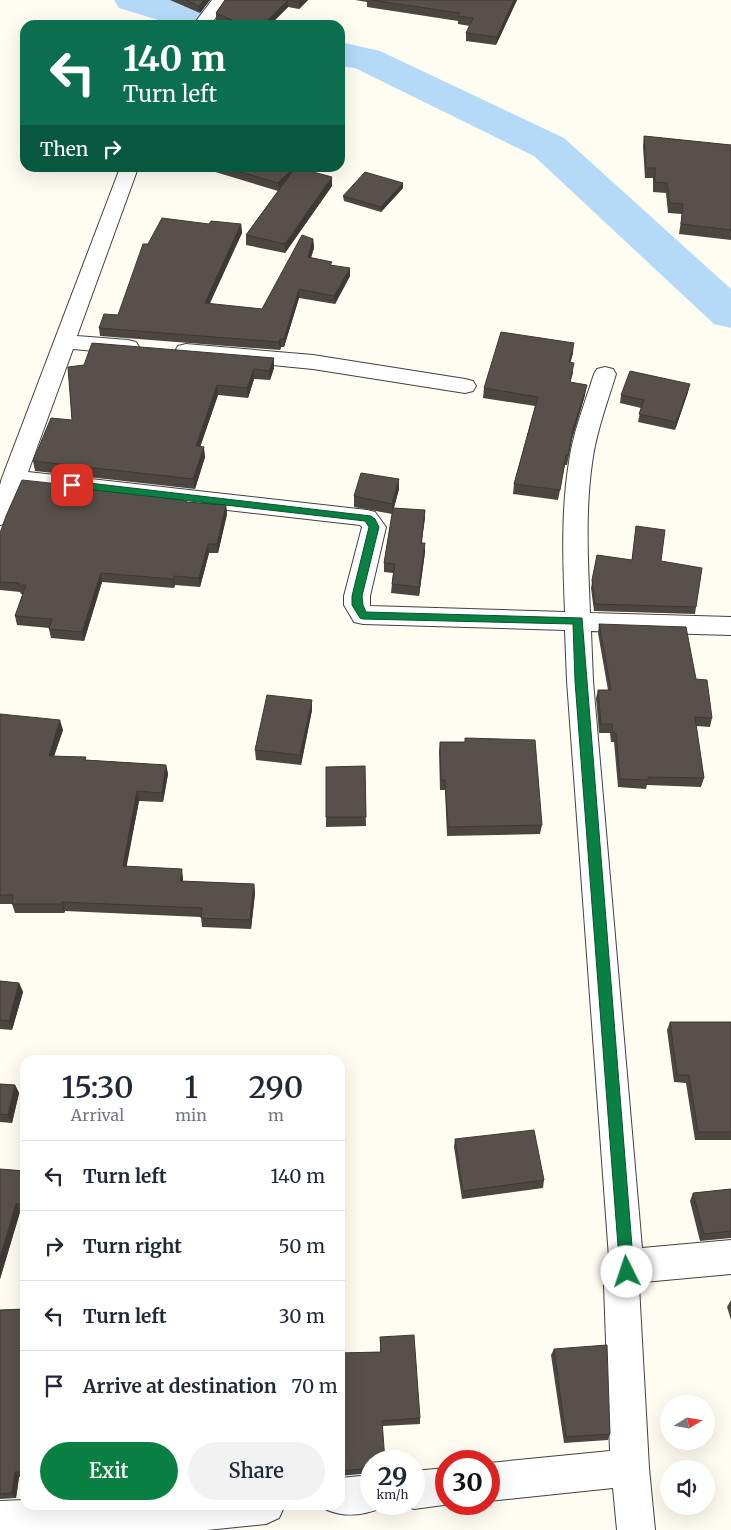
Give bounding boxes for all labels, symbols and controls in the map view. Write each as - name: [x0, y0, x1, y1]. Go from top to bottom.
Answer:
- text: 140 m: [123, 37, 226, 81]
- icon: left: [40, 40, 105, 105]
- text: Turn left: [123, 80, 217, 108]
- icon: right: [98, 135, 126, 163]
- text: Then: [40, 137, 88, 161]
- pin: [51, 464, 93, 506]
- icon: arrive: [58, 471, 86, 499]
- text: 15:30: [62, 1068, 134, 1106]
- text: 1: [184, 1068, 198, 1106]
- text: 290: [248, 1068, 303, 1106]
- text: Arrival: [71, 1105, 124, 1125]
- text: min: [175, 1105, 207, 1125]
- text: m: [268, 1105, 284, 1125]
- icon: left: [40, 1162, 68, 1190]
- text: Turn left: [83, 1164, 167, 1188]
- text: 140 m: [270, 1164, 325, 1188]
- icon: right: [40, 1232, 68, 1260]
- text: Turn right: [83, 1234, 182, 1258]
- text: 50 m: [279, 1234, 325, 1258]
- position arrow: [600, 1245, 652, 1297]
- icon: left: [40, 1302, 68, 1330]
- text: Turn left: [83, 1304, 167, 1328]
- text: 30 m: [279, 1304, 325, 1328]
- icon: arrive: [40, 1372, 68, 1400]
- text: Arrive at destination: [83, 1374, 277, 1398]
- text: 70 m: [292, 1374, 338, 1398]
- north arrow: [660, 1395, 715, 1450]
- map controls: [660, 1395, 715, 1515]
- button: Exit: [40, 1442, 178, 1500]
- button: Share: [188, 1442, 325, 1500]
- speed limit sign: 30: [435, 1450, 500, 1515]
- text: 29: [378, 1460, 407, 1492]
- button: sound: [660, 1460, 715, 1515]
- text: km/h: [377, 1487, 408, 1502]

